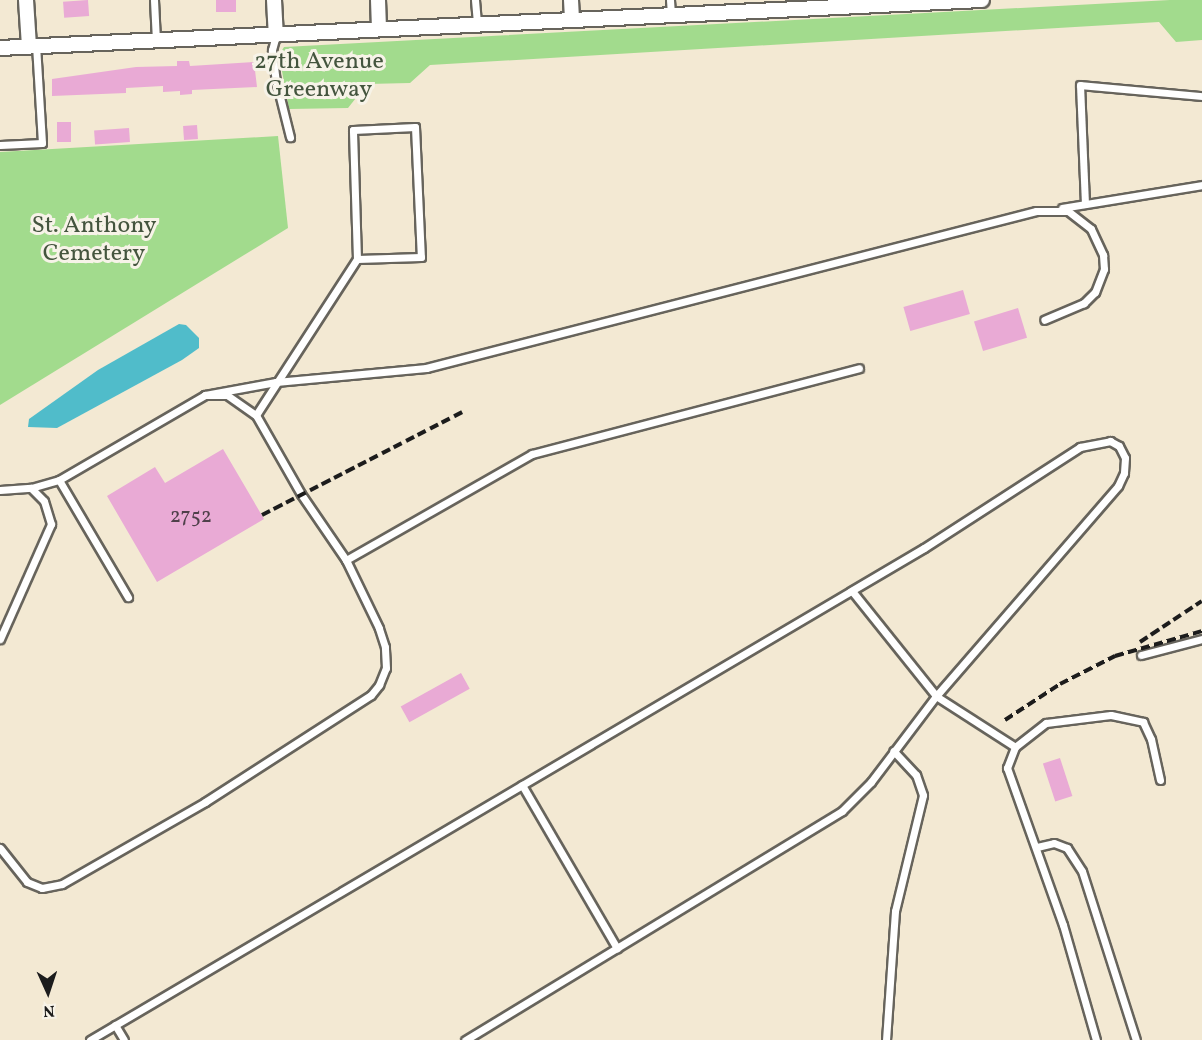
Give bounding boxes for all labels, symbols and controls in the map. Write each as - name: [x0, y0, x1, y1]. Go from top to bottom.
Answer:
- park label: 27th Avenue Greenway: [254, 49, 384, 105]
- park label: St. Anthony Cemetery: [31, 213, 157, 269]
- house number: 2752: [170, 504, 212, 530]
- north arrow: [18, 962, 78, 1022]
- text: N: [43, 999, 55, 1021]

